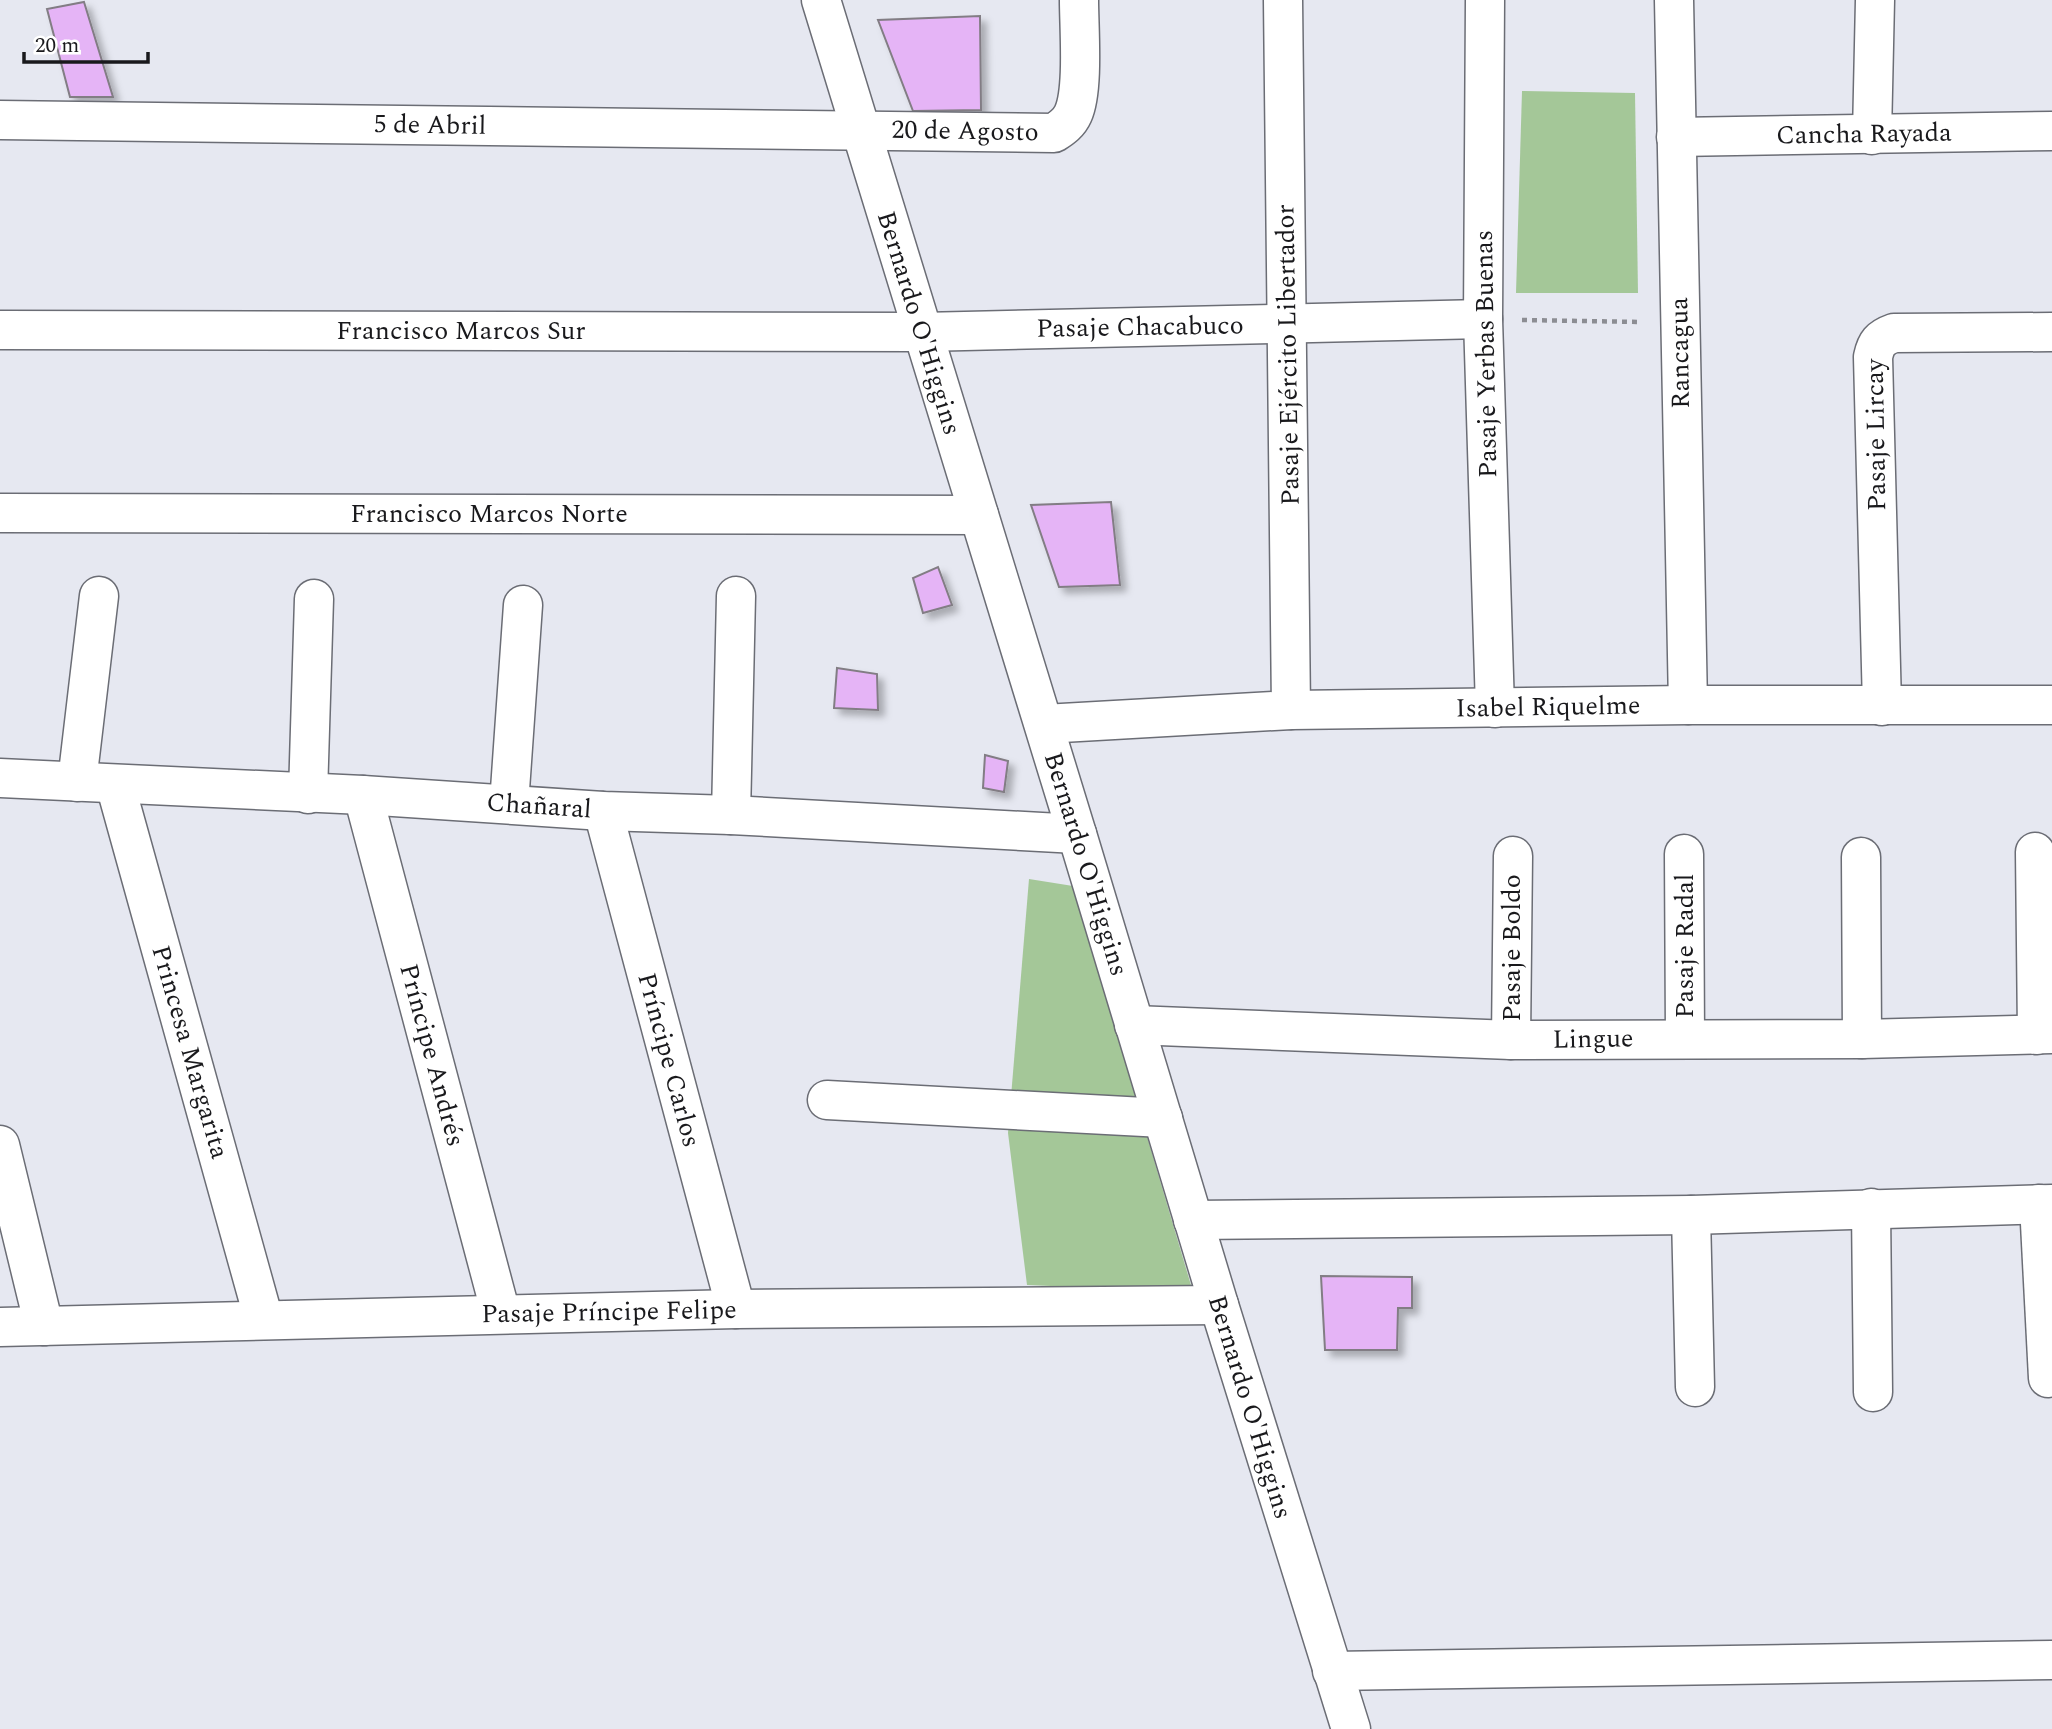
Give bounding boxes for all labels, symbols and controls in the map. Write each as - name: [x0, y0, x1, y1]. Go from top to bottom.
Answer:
- scale bar: [24, 21, 149, 65]
- text: 20 m: [35, 30, 79, 62]
- street label: 5 de Abril: [373, 104, 487, 146]
- street label: 20 de Agosto: [891, 110, 1039, 152]
- street label: Cancha Rayada: [1776, 112, 1953, 156]
- street label: Pasaje Ejército Libertador: [1265, 204, 1311, 506]
- street label: Bernardo O'Higgins: [866, 206, 972, 440]
- street label: Pasaje Yerbas Buenas: [1464, 230, 1508, 478]
- street label: Rancagua: [1659, 296, 1701, 409]
- street label: Pasaje Chacabuco: [1036, 305, 1244, 349]
- street label: Francisco Marcos Sur: [336, 311, 586, 351]
- street label: Pasaje Lircay: [1855, 357, 1897, 512]
- street label: Francisco Marcos Norte: [350, 494, 628, 534]
- street label: Isabel Riquelme: [1455, 685, 1641, 729]
- street label: Bernardo O'Higgins: [1033, 747, 1139, 981]
- street label: Chañaral: [485, 782, 593, 830]
- street label: Pasaje Boldo: [1492, 874, 1532, 1022]
- street label: Pasaje Radal: [1665, 874, 1705, 1018]
- street label: Princesa Margarita: [140, 941, 240, 1164]
- street label: Príncipe Andrés: [388, 959, 476, 1151]
- street label: Príncipe Carlos: [626, 968, 712, 1152]
- street label: Lingue: [1552, 1018, 1634, 1060]
- street label: Pasaje Príncipe Felipe: [481, 1290, 737, 1334]
- street label: Bernardo O'Higgins: [1197, 1290, 1303, 1524]

